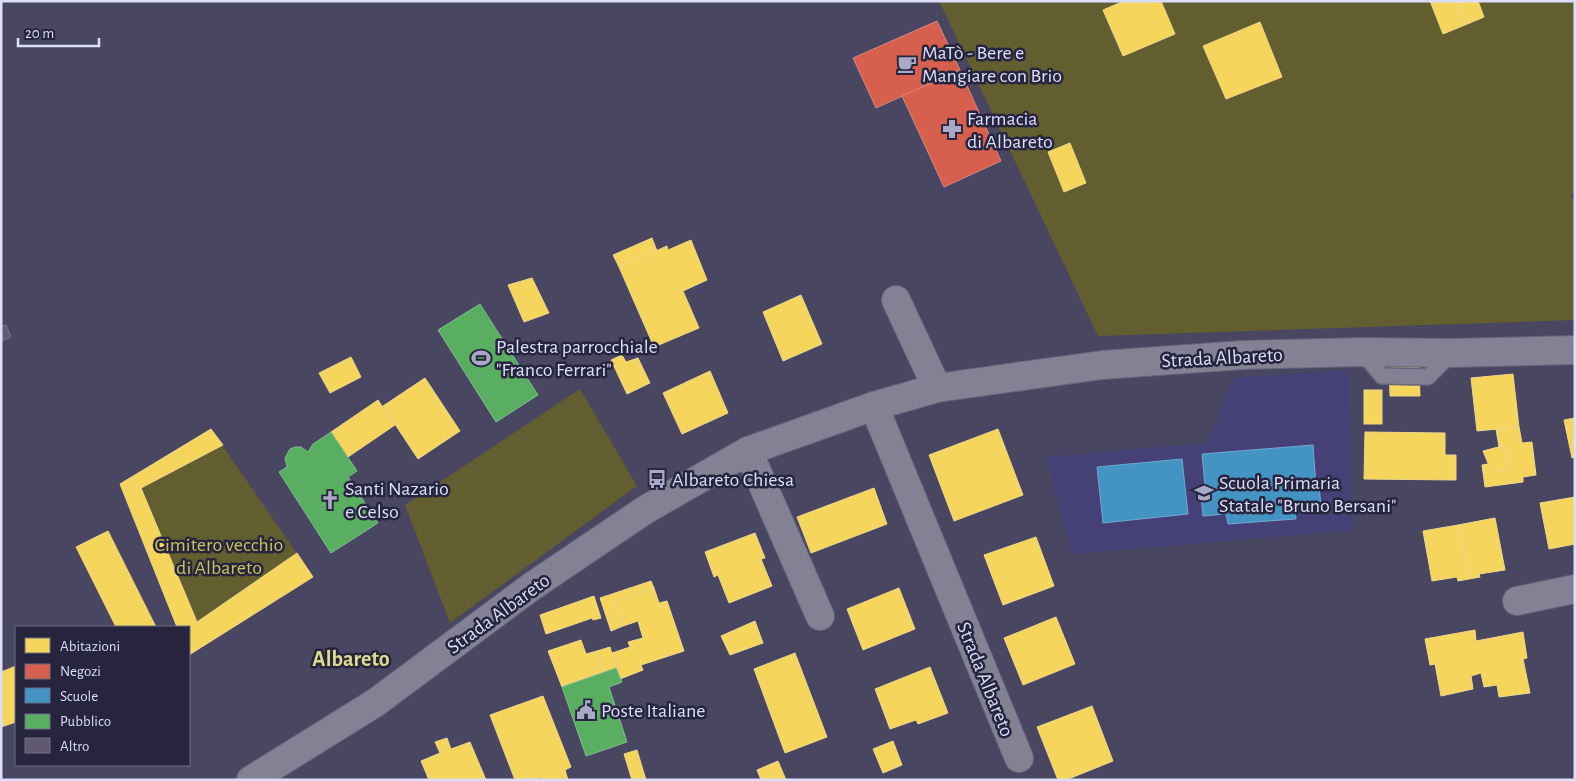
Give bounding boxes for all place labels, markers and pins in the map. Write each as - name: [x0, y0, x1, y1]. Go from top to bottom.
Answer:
- place label: MaTò - Bere e Mangiare con Brio: [922, 43, 1062, 86]
- cafe icon: MaTò - Bere e Mangiare con Brio: [896, 53, 918, 75]
- place label: Farmacia di Albareto: [967, 109, 1053, 152]
- pharmacy icon: Farmacia di Albareto: [941, 118, 963, 140]
- place label: Palestra parrocchiale "Franco Ferrari": [496, 337, 658, 380]
- sports icon: Palestra parrocchiale "Franco Ferrari": [470, 347, 492, 369]
- bus stop icon: Albareto Chiesa: [646, 468, 668, 490]
- place label: Albareto Chiesa: [672, 470, 794, 490]
- place label: Scuola Primaria Statale "Bruno Bersani": [1219, 473, 1397, 516]
- place label: Santi Nazario e Celso: [345, 479, 449, 522]
- school or university icon: Scuola Primaria Statale "Bruno Bersani": [1193, 482, 1215, 504]
- church icon: Santi Nazario e Celso: [319, 489, 341, 511]
- public building icon: Poste Italiane: [575, 699, 597, 721]
- place label: Poste Italiane: [601, 701, 706, 721]

